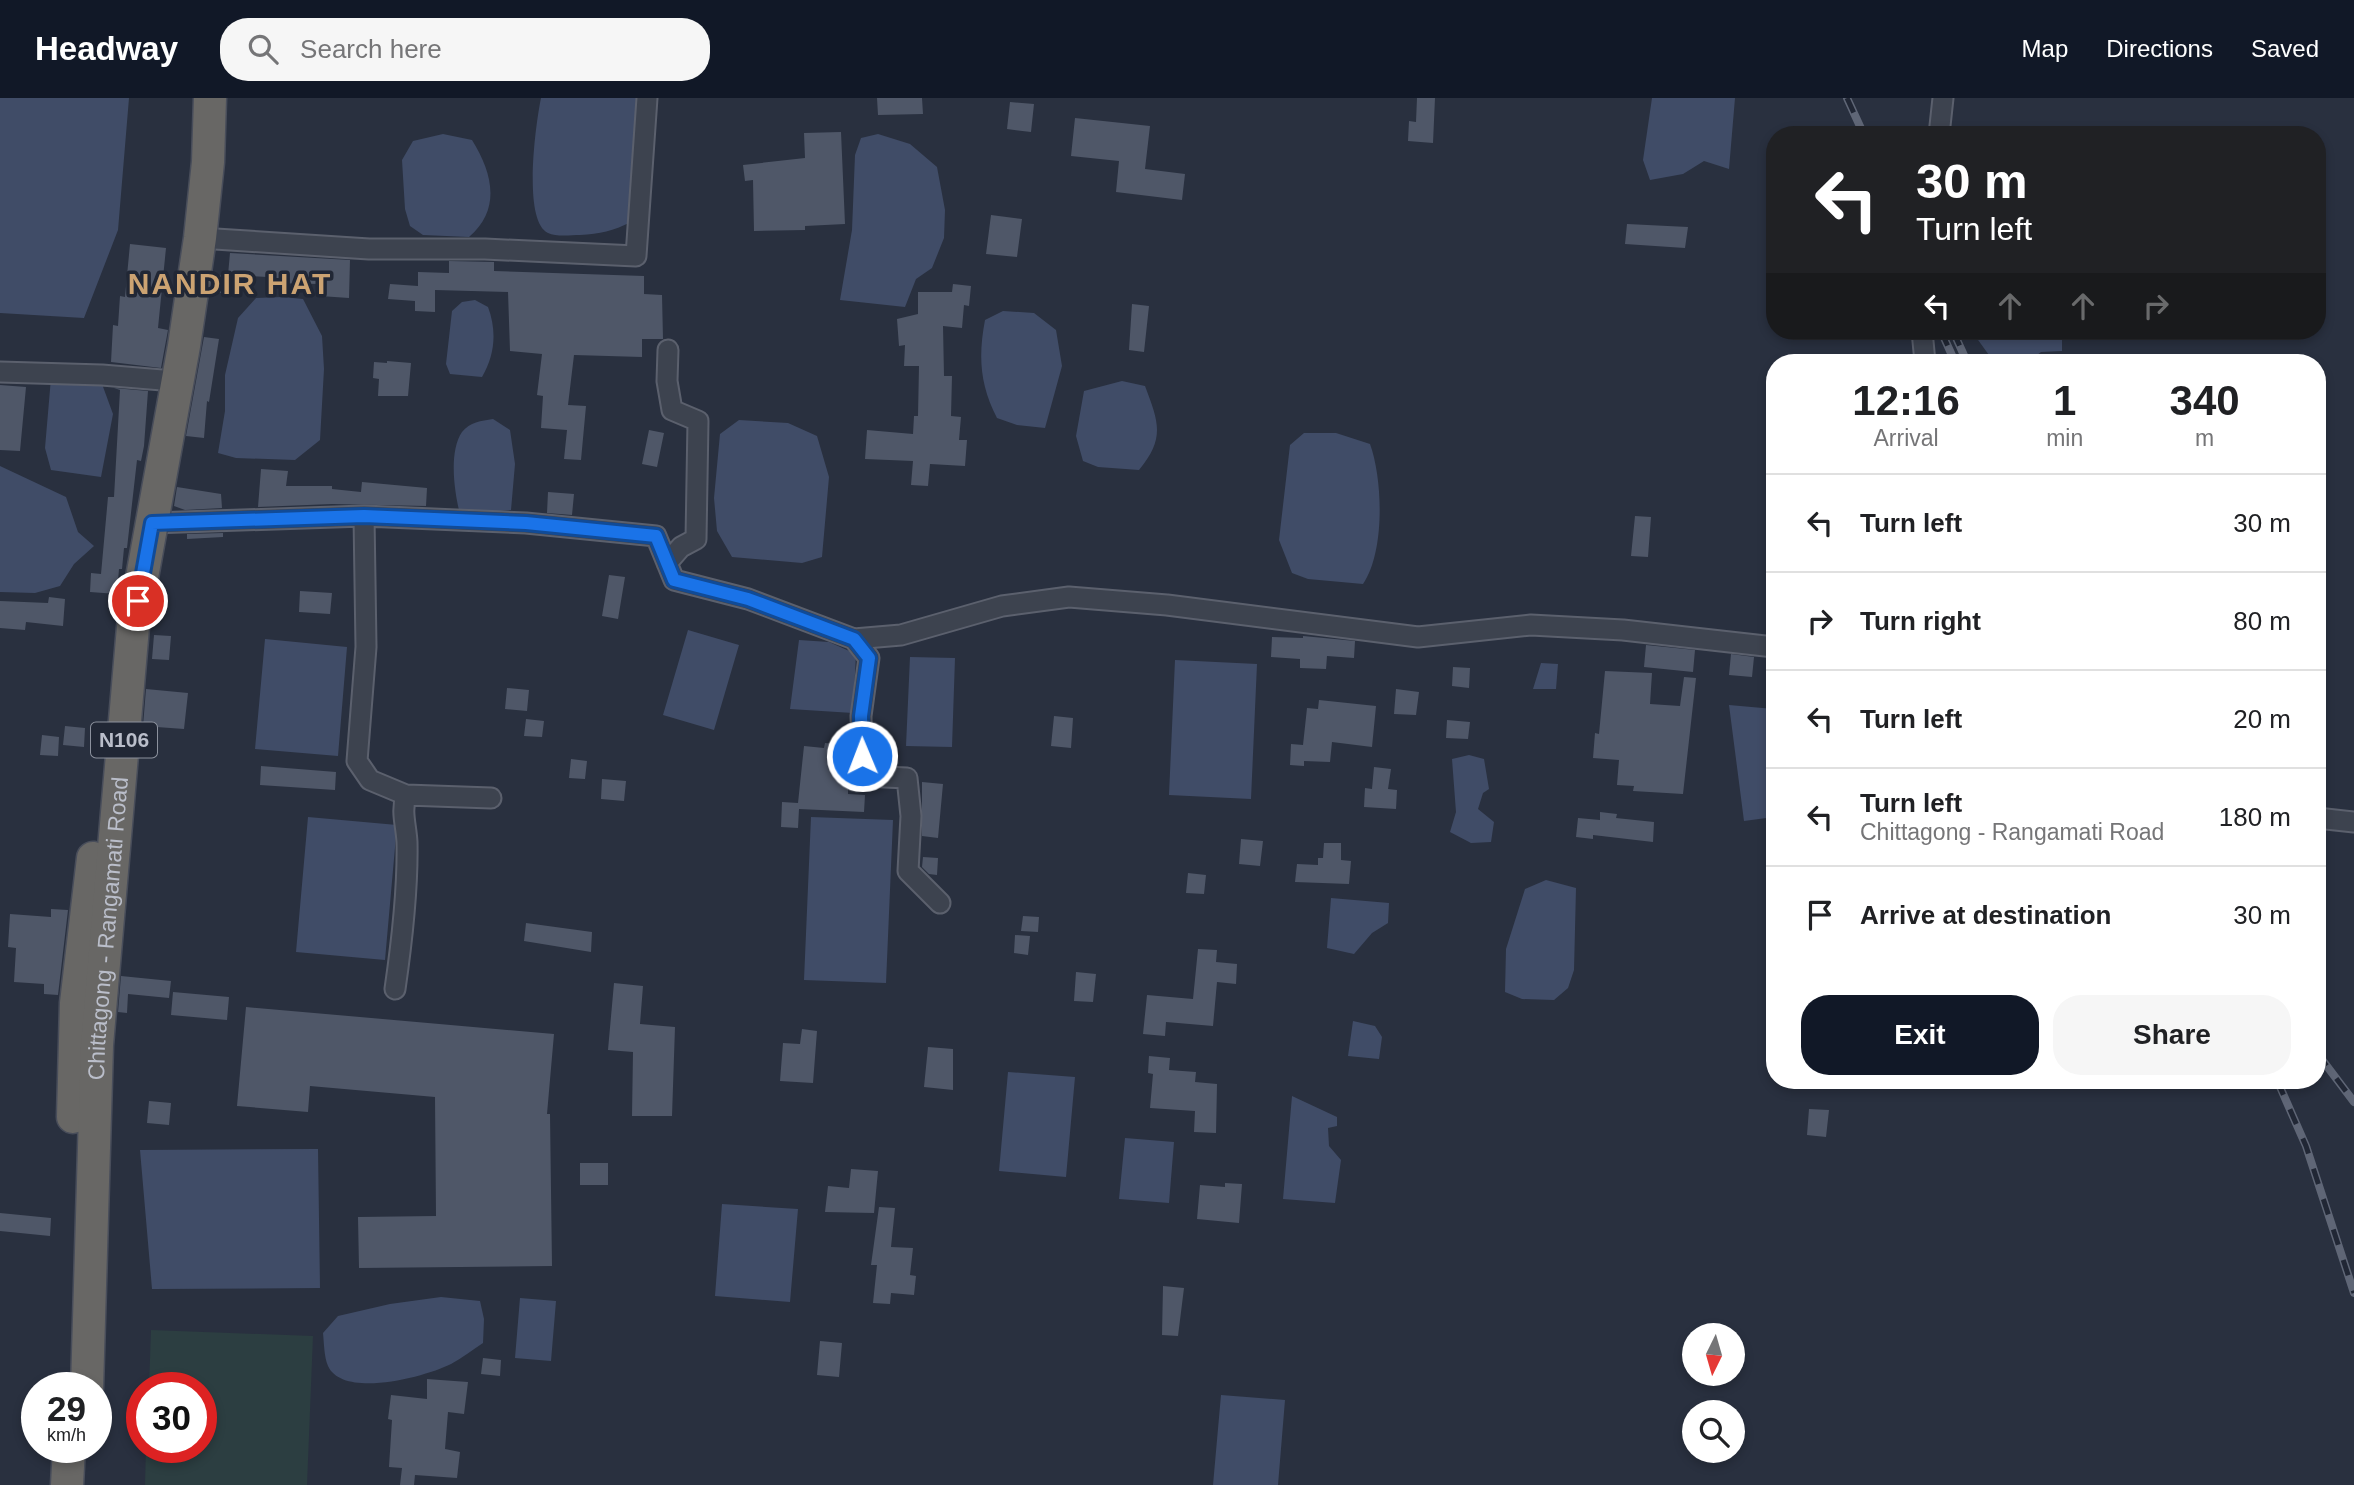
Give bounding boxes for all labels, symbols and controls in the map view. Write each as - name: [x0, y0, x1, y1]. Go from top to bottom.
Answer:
- search box: [220, 18, 710, 81]
- text: Headway: [35, 30, 178, 67]
- icon: search: [244, 30, 282, 68]
- text: Search here: [300, 34, 442, 64]
- text: Map: [2022, 35, 2068, 62]
- text: Directions: [2106, 35, 2213, 62]
- text: Saved: [2251, 35, 2319, 62]
- icon: left: [1801, 154, 1892, 245]
- text: 30 m: [1916, 154, 2028, 208]
- text: Turn left: [1916, 211, 2032, 247]
- district label: NANDIR HAT: [128, 267, 332, 300]
- icon: left: [1918, 287, 1956, 325]
- icon: ahead: [1991, 287, 2029, 325]
- icon: ahead: [2064, 287, 2102, 325]
- icon: right: [2137, 287, 2175, 325]
- text: 12:16: [1852, 377, 1960, 424]
- text: 1: [2053, 377, 2076, 424]
- text: 340: [2170, 377, 2240, 424]
- text: Arrival: [1873, 425, 1939, 451]
- text: min: [2046, 425, 2083, 451]
- text: m: [2195, 425, 2214, 451]
- icon: left: [1801, 504, 1839, 542]
- text: Turn left: [1860, 508, 1962, 538]
- text: 30 m: [2233, 508, 2291, 538]
- pin: [108, 571, 168, 631]
- icon: arrive: [119, 582, 157, 620]
- icon: right: [1801, 602, 1839, 640]
- text: Turn right: [1860, 606, 1981, 636]
- text: 80 m: [2233, 606, 2291, 636]
- icon: left: [1801, 700, 1839, 738]
- text: Turn left: [1860, 704, 1962, 734]
- text: 20 m: [2233, 704, 2291, 734]
- position arrow: [825, 719, 899, 793]
- road number: N106: [91, 722, 157, 758]
- street label: Chittagong - Rangamati Road: [83, 776, 133, 1081]
- text: Turn left: [1860, 788, 1962, 818]
- icon: left: [1801, 798, 1839, 836]
- text: 180 m: [2219, 802, 2291, 832]
- text: Chittagong - Rangamati Road: [1860, 819, 2164, 845]
- icon: arrive: [1801, 896, 1839, 934]
- text: Arrive at destination: [1860, 900, 2111, 930]
- text: 30 m: [2233, 900, 2291, 930]
- button: Exit: [1801, 995, 2039, 1075]
- button: Share: [2053, 995, 2291, 1075]
- north arrow: [1682, 1323, 1745, 1386]
- map controls: [1682, 1323, 1745, 1463]
- speed limit sign: 30: [126, 1372, 217, 1463]
- text: 29: [47, 1389, 86, 1428]
- button: search: [1682, 1400, 1745, 1463]
- text: km/h: [47, 1425, 86, 1445]

